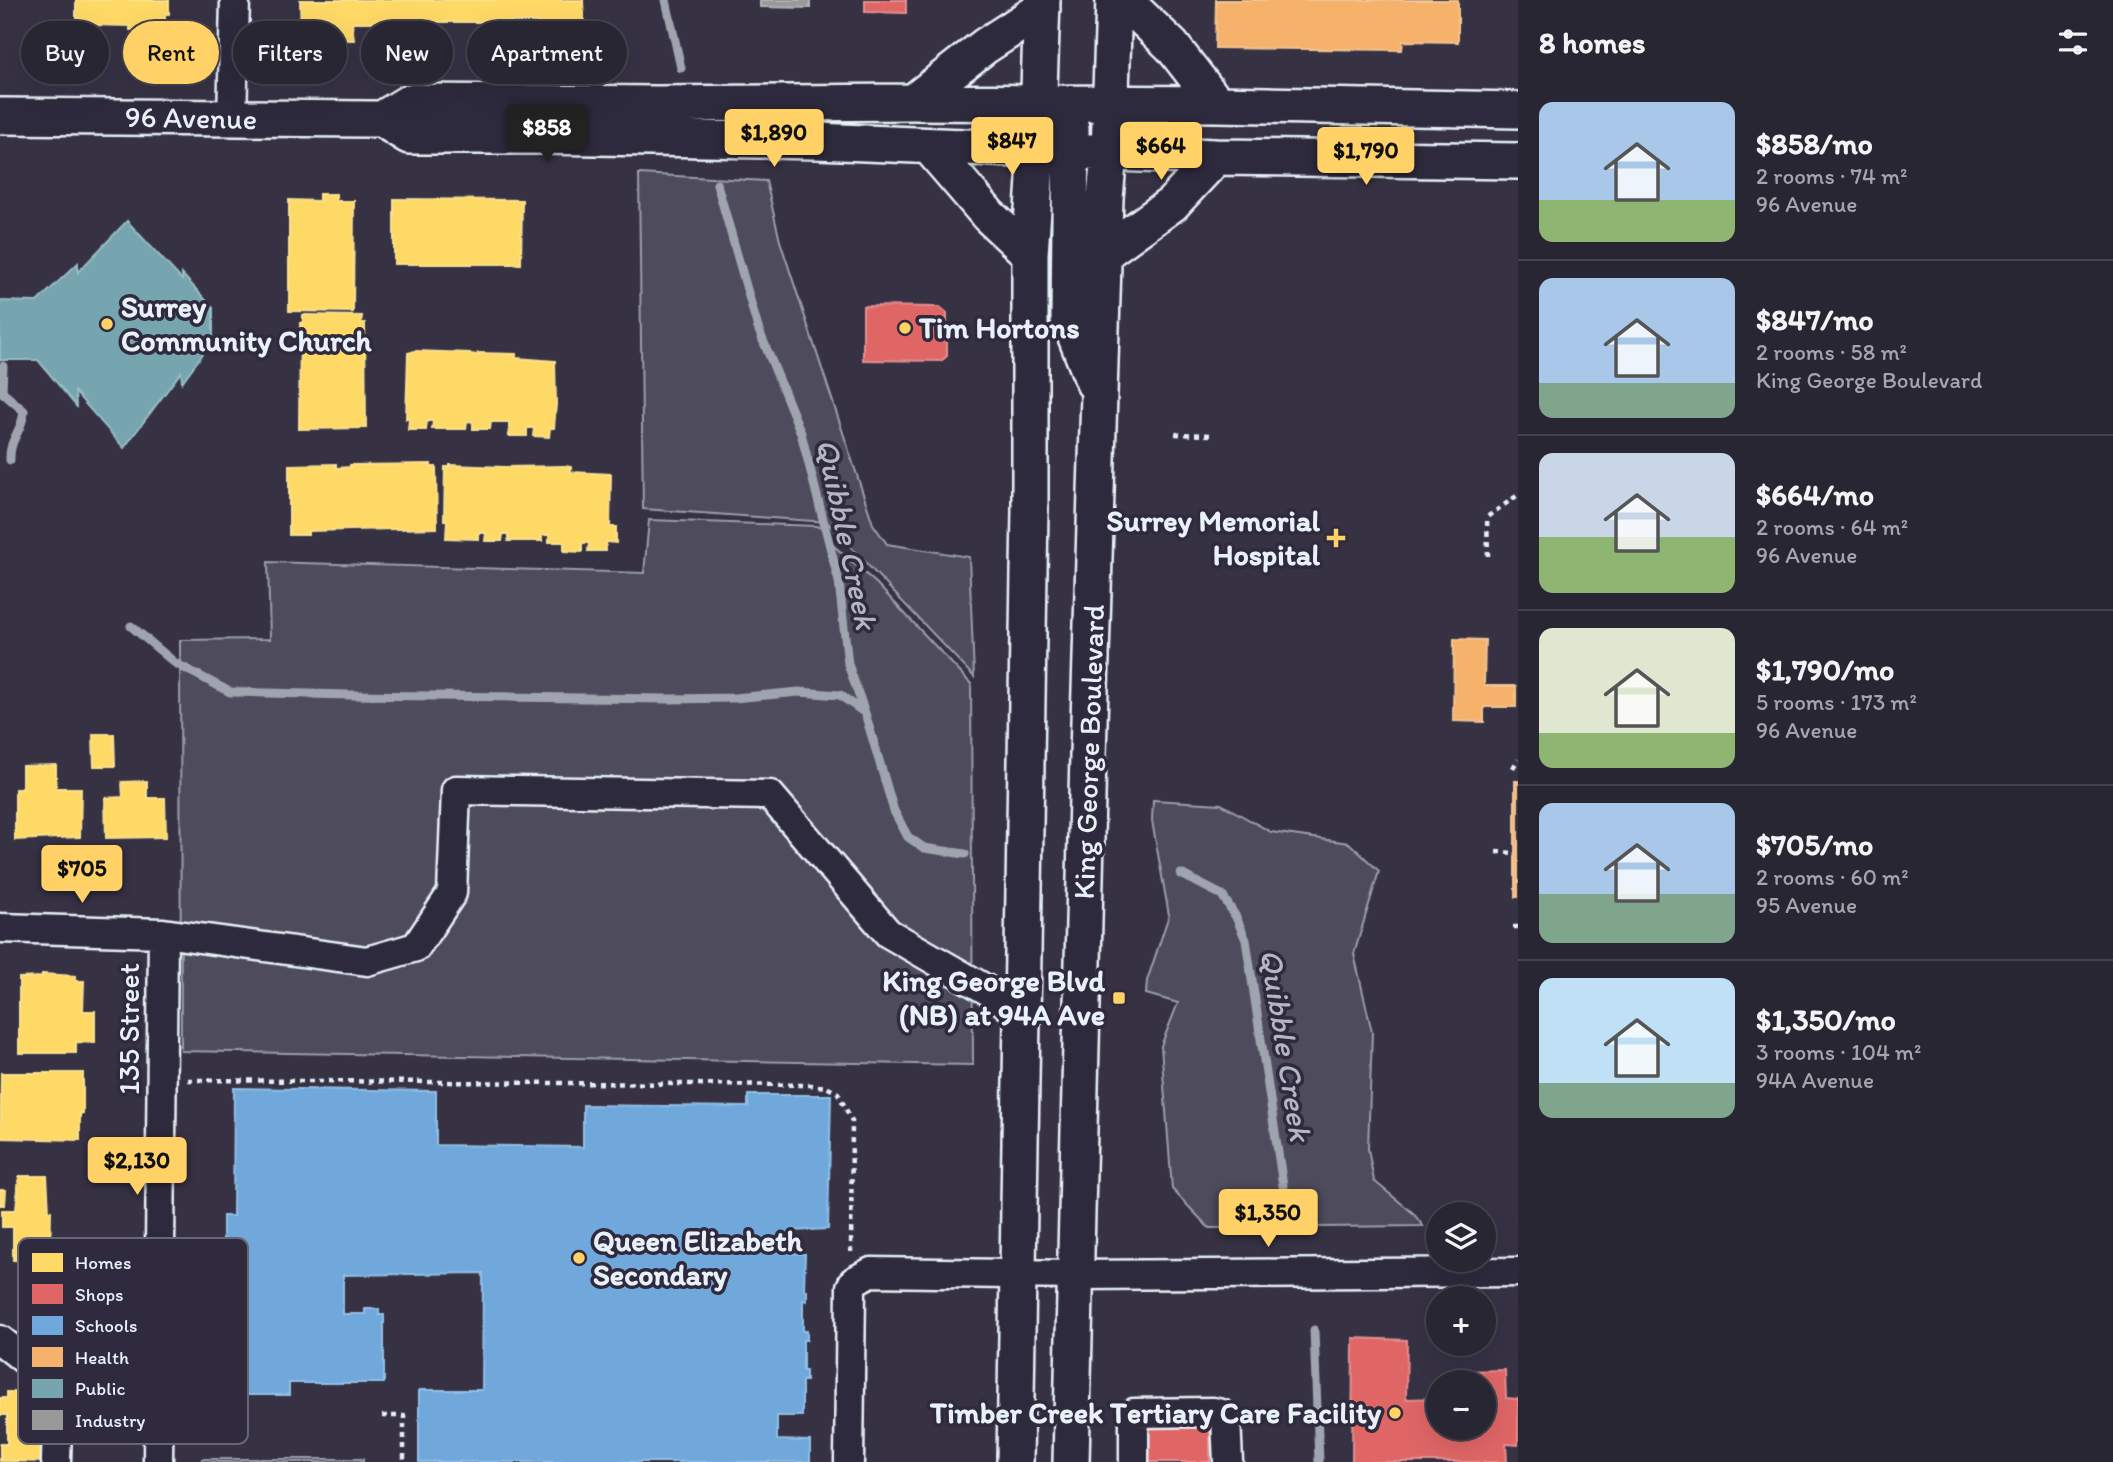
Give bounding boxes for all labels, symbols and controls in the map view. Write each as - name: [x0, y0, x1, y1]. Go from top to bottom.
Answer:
- chip: Buy: [21, 21, 109, 84]
- chip: Rent: [123, 21, 219, 84]
- chip: Filters: [233, 21, 347, 84]
- chip: New: [361, 21, 453, 84]
- chip: Apartment: [467, 21, 627, 84]
- icon: filters: [2054, 23, 2092, 61]
- text: 8 homes: [1539, 24, 1646, 61]
- street label: 96 Avenue: [125, 98, 257, 137]
- pin: $858: [506, 104, 588, 164]
- pin: $1,890: [717, 110, 831, 169]
- text: $858: [523, 113, 571, 141]
- text: $1,890: [741, 118, 807, 146]
- pin: $847: [971, 118, 1053, 177]
- pin: $664: [1120, 122, 1202, 182]
- text: $858/mo: [1756, 125, 1873, 162]
- text: $847: [987, 126, 1037, 154]
- pin: $1,790: [1309, 128, 1423, 187]
- icon: home: [1595, 130, 1679, 214]
- text: $664: [1136, 131, 1186, 159]
- text: $1,790: [1333, 136, 1399, 164]
- text: 2 rooms · 74 m²: [1756, 162, 1908, 190]
- text: 96 Avenue: [1756, 190, 1857, 218]
- place label: Surrey Community Church: [121, 288, 373, 359]
- text: $847/mo: [1756, 301, 1874, 338]
- icon: home: [1595, 306, 1679, 390]
- place label: Tim Hortons: [918, 309, 1080, 346]
- marker: Surrey Community Church: [99, 316, 115, 332]
- marker: Tim Hortons: [897, 320, 913, 336]
- text: 2 rooms · 58 m²: [1756, 338, 1907, 366]
- text: King George Boulevard: [1756, 366, 1982, 394]
- water label: Quibble Creek: [808, 435, 886, 634]
- text: $664/mo: [1756, 476, 1874, 513]
- icon: home: [1595, 481, 1679, 565]
- place label: Surrey Memorial Hospital: [1107, 502, 1321, 573]
- text: 2 rooms · 64 m²: [1756, 513, 1908, 541]
- marker: Surrey Memorial Hospital: [1326, 528, 1346, 548]
- text: 96 Avenue: [1756, 541, 1857, 569]
- street label: King George Boulevard: [1065, 604, 1112, 900]
- text: $1,790/mo: [1756, 651, 1894, 688]
- icon: home: [1595, 656, 1679, 740]
- text: 5 rooms · 173 m²: [1756, 688, 1917, 716]
- text: 96 Avenue: [1756, 716, 1857, 744]
- text: $705/mo: [1756, 826, 1873, 863]
- icon: home: [1595, 831, 1679, 915]
- pin: $705: [41, 846, 123, 905]
- text: $705: [57, 854, 107, 882]
- text: 2 rooms · 60 m²: [1756, 863, 1909, 891]
- text: 95 Avenue: [1756, 891, 1857, 919]
- water label: Quibble Creek: [1252, 946, 1320, 1145]
- place label: King George Blvd (NB) at 94A Ave: [882, 962, 1105, 1033]
- street label: 135 Street: [110, 963, 147, 1095]
- marker: King George Blvd (NB) at 94A Ave: [1111, 990, 1127, 1006]
- text: $1,350/mo: [1756, 1001, 1896, 1038]
- icon: home: [1595, 1006, 1679, 1090]
- text: 3 rooms · 104 m²: [1756, 1038, 1921, 1066]
- text: 94A Avenue: [1756, 1066, 1874, 1094]
- pin: $2,130: [80, 1138, 194, 1197]
- text: $2,130: [104, 1146, 170, 1174]
- pin: $1,350: [1211, 1190, 1325, 1249]
- text: $1,350: [1235, 1198, 1301, 1226]
- map controls: [1426, 1202, 1496, 1440]
- button: layers: [1426, 1202, 1496, 1272]
- place label: Queen Elizabeth Secondary: [593, 1222, 803, 1293]
- legend: [18, 1238, 248, 1444]
- marker: Queen Elizabeth Secondary: [571, 1250, 587, 1266]
- text: Homes: [75, 1251, 131, 1274]
- text: Shops: [75, 1283, 124, 1306]
- button: +: [1426, 1286, 1496, 1356]
- text: Schools: [75, 1314, 138, 1337]
- text: Health: [75, 1346, 129, 1369]
- button: −: [1426, 1370, 1496, 1440]
- text: Public: [75, 1377, 125, 1400]
- place label: Timber Creek Tertiary Care Facility: [929, 1394, 1382, 1431]
- marker: Timber Creek Tertiary Care Facility: [1387, 1405, 1403, 1421]
- text: Industry: [75, 1409, 145, 1432]

